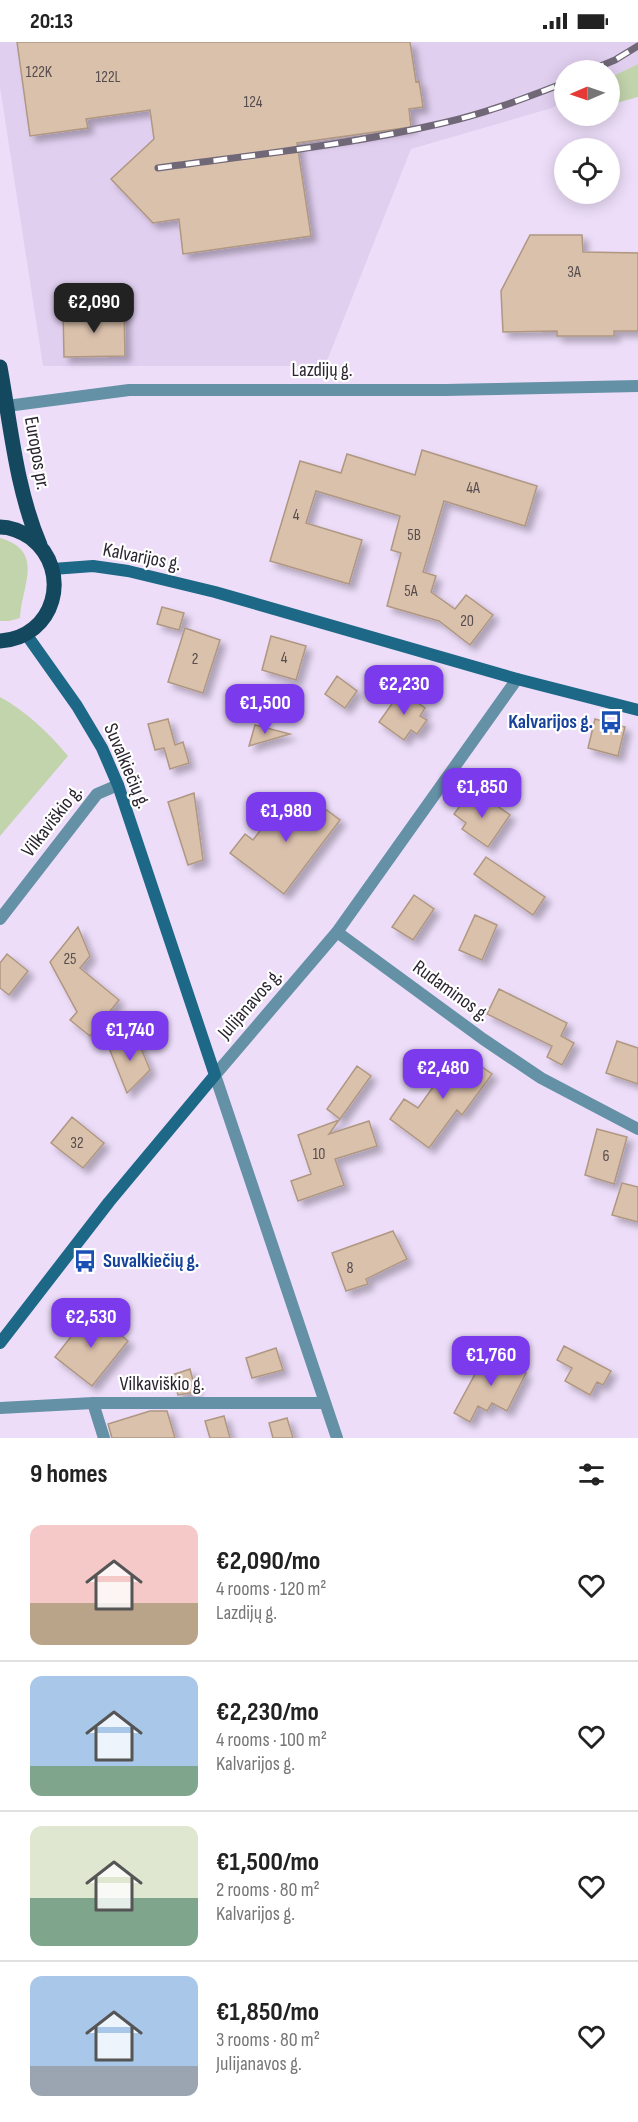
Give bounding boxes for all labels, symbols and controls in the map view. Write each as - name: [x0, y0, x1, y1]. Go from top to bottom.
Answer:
- text: 20:13: [30, 8, 73, 35]
- north arrow: [554, 60, 620, 126]
- map controls: [554, 60, 620, 204]
- house number: 122K: [26, 63, 53, 82]
- house number: 122L: [96, 68, 121, 87]
- house number: 124: [244, 93, 263, 112]
- button: locate: [554, 138, 620, 204]
- house number: 3A: [567, 263, 581, 282]
- pin: €2,090: [45, 283, 143, 334]
- text: €2,090: [68, 290, 120, 314]
- street label: Lazdijų g.: [292, 358, 352, 382]
- street label: Europos pr.: [19, 415, 55, 491]
- house number: 4A: [466, 479, 480, 498]
- house number: 4: [293, 506, 300, 525]
- house number: 5B: [407, 526, 421, 545]
- street label: Kalvarijos g.: [101, 538, 183, 576]
- house number: 5A: [404, 582, 418, 601]
- house number: 20: [460, 612, 474, 631]
- house number: 4: [281, 649, 288, 668]
- house number: 2: [192, 650, 198, 669]
- pin: €2,230: [355, 665, 453, 716]
- text: €2,230: [378, 672, 430, 696]
- pin: €1,500: [216, 684, 314, 735]
- text: €1,500: [239, 691, 291, 715]
- bus stop icon: Kalvarijos g.: [598, 709, 624, 735]
- place label: Kalvarijos g.: [508, 710, 593, 734]
- street label: Suvalkiečių g.: [98, 720, 156, 812]
- pin: €1,850: [433, 768, 531, 819]
- text: €1,850: [456, 775, 508, 799]
- street label: Vilkaviškio g.: [16, 780, 88, 862]
- pin: €1,980: [237, 792, 335, 843]
- text: €1,980: [260, 799, 312, 823]
- house number: 25: [63, 950, 77, 969]
- street label: Rudaminos g.: [408, 955, 494, 1027]
- street label: Julijanavos g.: [212, 964, 287, 1045]
- pin: €1,740: [81, 1011, 179, 1062]
- text: €1,740: [105, 1018, 155, 1042]
- pin: €2,480: [394, 1049, 492, 1100]
- text: €2,480: [417, 1056, 469, 1080]
- house number: 32: [70, 1134, 84, 1153]
- house number: 10: [313, 1145, 325, 1164]
- house number: 6: [602, 1147, 610, 1166]
- bus stop icon: Suvalkiečių g.: [72, 1248, 98, 1274]
- place label: Suvalkiečių g.: [103, 1249, 199, 1273]
- house number: 8: [346, 1259, 354, 1278]
- pin: €2,530: [42, 1298, 140, 1349]
- text: €2,530: [65, 1305, 117, 1329]
- pin: €1,760: [442, 1336, 540, 1387]
- text: €1,760: [466, 1343, 516, 1367]
- street label: Vilkaviškio g.: [120, 1372, 204, 1396]
- icon: filters: [575, 1458, 608, 1491]
- text: 9 homes: [30, 1459, 108, 1490]
- text: €2,090/mo: [216, 1546, 320, 1577]
- icon: home: [78, 1549, 150, 1621]
- icon: heart: [575, 1569, 608, 1602]
- text: 4 rooms · 120 m²: [216, 1577, 327, 1601]
- text: Lazdijų g.: [216, 1601, 277, 1625]
- text: €2,230/mo: [216, 1697, 319, 1728]
- icon: home: [78, 1700, 150, 1772]
- icon: heart: [575, 1720, 608, 1753]
- text: 4 rooms · 100 m²: [216, 1728, 327, 1752]
- text: Kalvarijos g.: [216, 1752, 295, 1776]
- text: €1,500/mo: [216, 1847, 319, 1878]
- icon: home: [78, 1850, 150, 1922]
- icon: heart: [575, 1870, 608, 1903]
- text: 2 rooms · 80 m²: [216, 1878, 320, 1902]
- text: Kalvarijos g.: [216, 1902, 295, 1926]
- text: €1,850/mo: [216, 1997, 319, 2028]
- icon: home: [78, 2000, 150, 2072]
- icon: heart: [575, 2020, 608, 2053]
- text: 3 rooms · 80 m²: [216, 2028, 320, 2052]
- text: Julijanavos g.: [216, 2052, 302, 2076]

